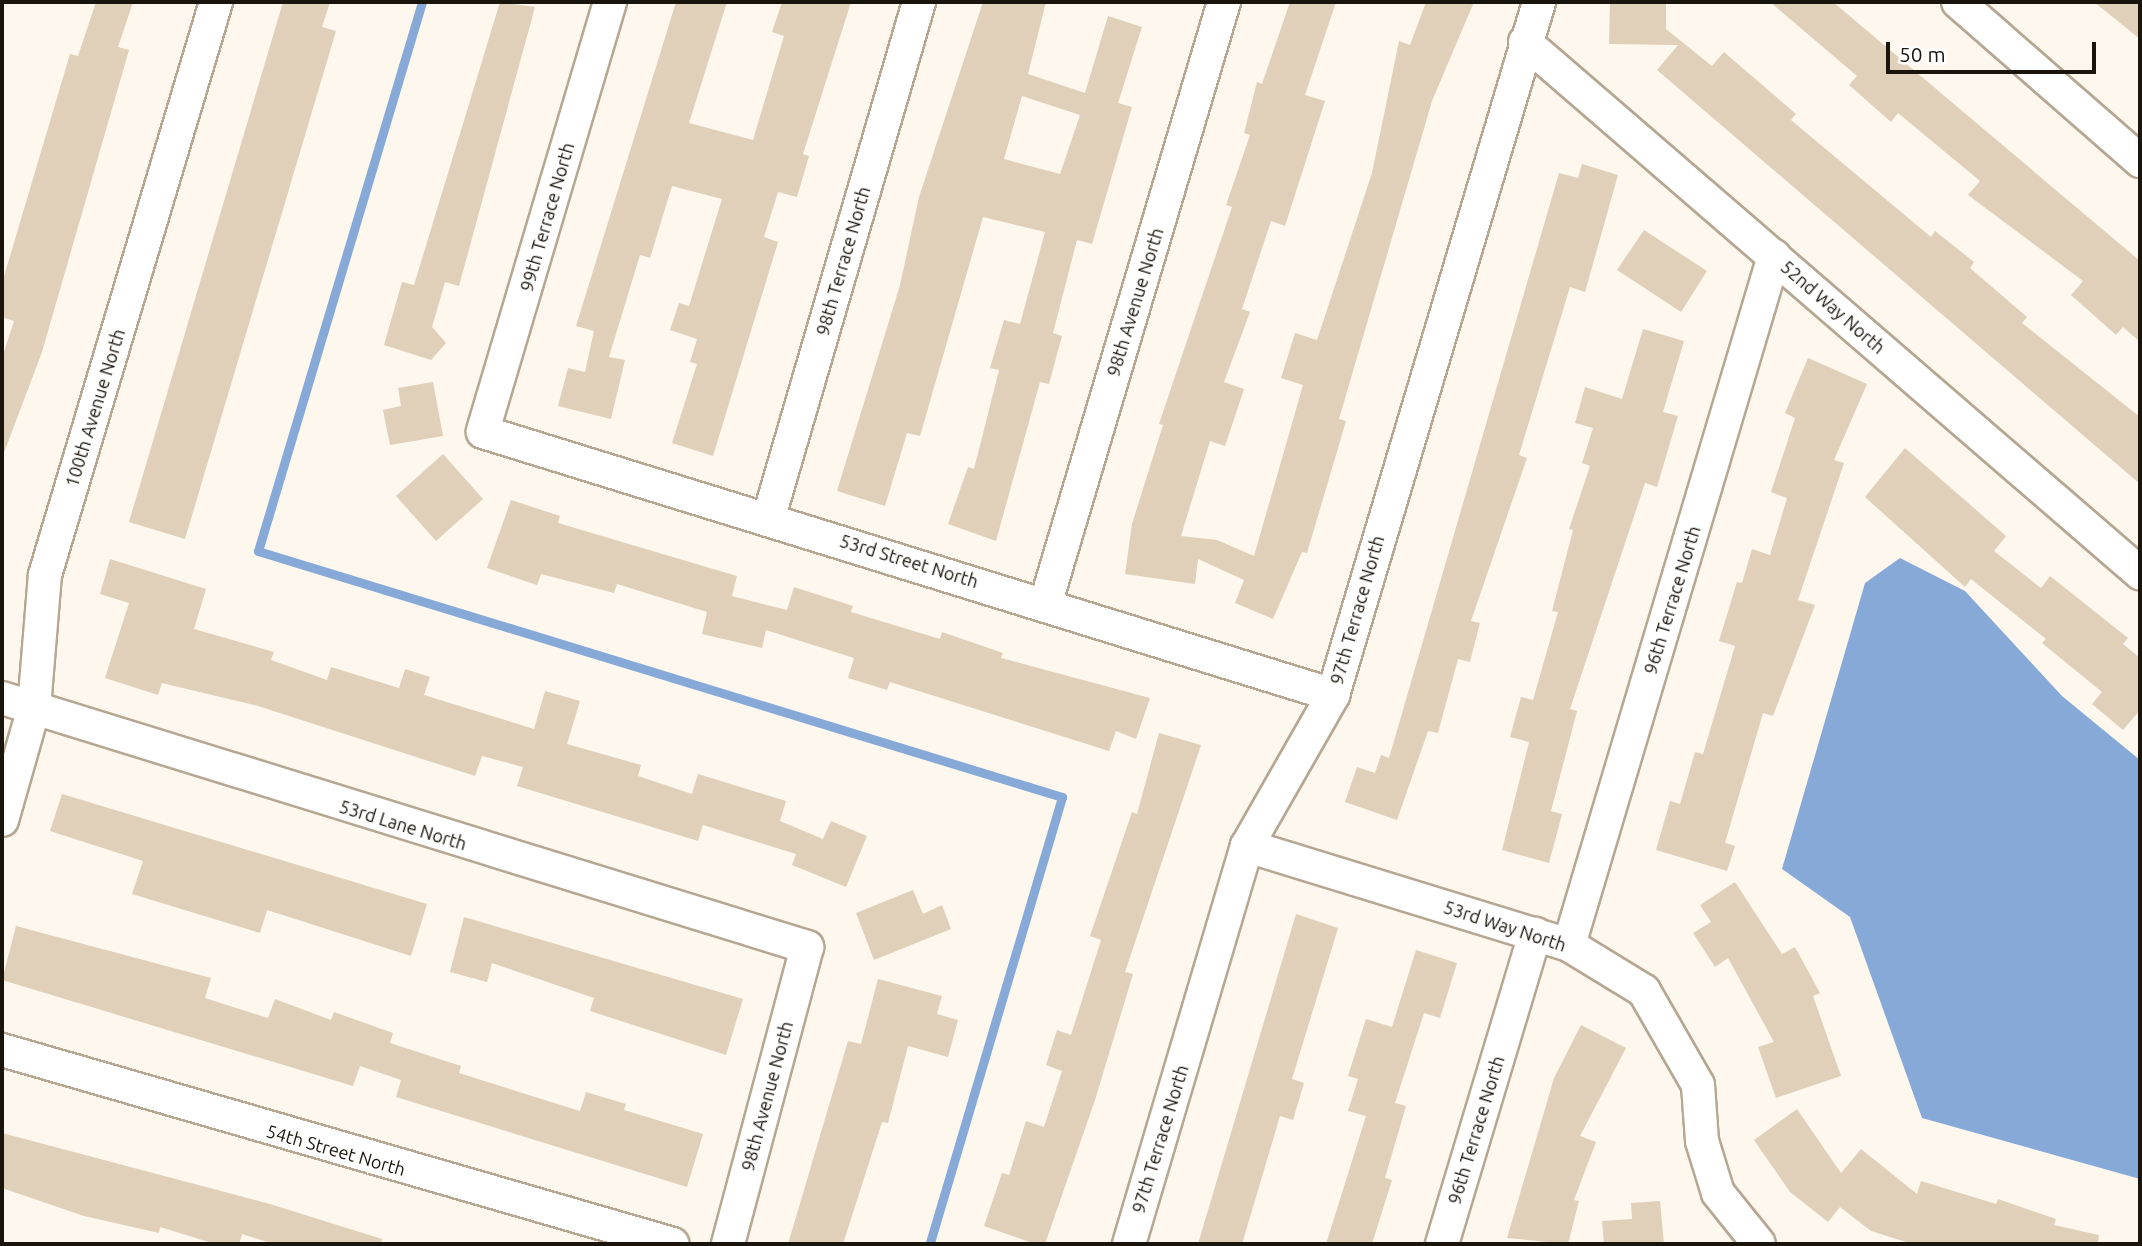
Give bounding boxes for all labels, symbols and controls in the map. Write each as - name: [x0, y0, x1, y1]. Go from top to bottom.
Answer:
- scale bar: [1890, 28, 2100, 72]
- text: 50 m: [1899, 42, 1946, 66]
- street label: 99th Terrace North: [515, 140, 579, 294]
- street label: 98th Terrace North: [811, 184, 875, 338]
- street label: 98th Avenue North: [1102, 225, 1168, 379]
- street label: 52nd Way North: [1776, 256, 1890, 358]
- street label: 100th Avenue North: [61, 326, 129, 490]
- street label: 96th Terrace North: [1639, 523, 1705, 677]
- street label: 53rd Street North: [837, 530, 981, 592]
- street label: 97th Terrace North: [1325, 533, 1389, 687]
- street label: 53rd Lane North: [337, 795, 469, 855]
- street label: 53rd Way North: [1441, 896, 1569, 956]
- street label: 98th Avenue North: [737, 1019, 797, 1173]
- street label: 96th Terrace North: [1443, 1053, 1509, 1207]
- street label: 97th Terrace North: [1127, 1062, 1193, 1216]
- street label: 54th Street North: [264, 1120, 408, 1180]

